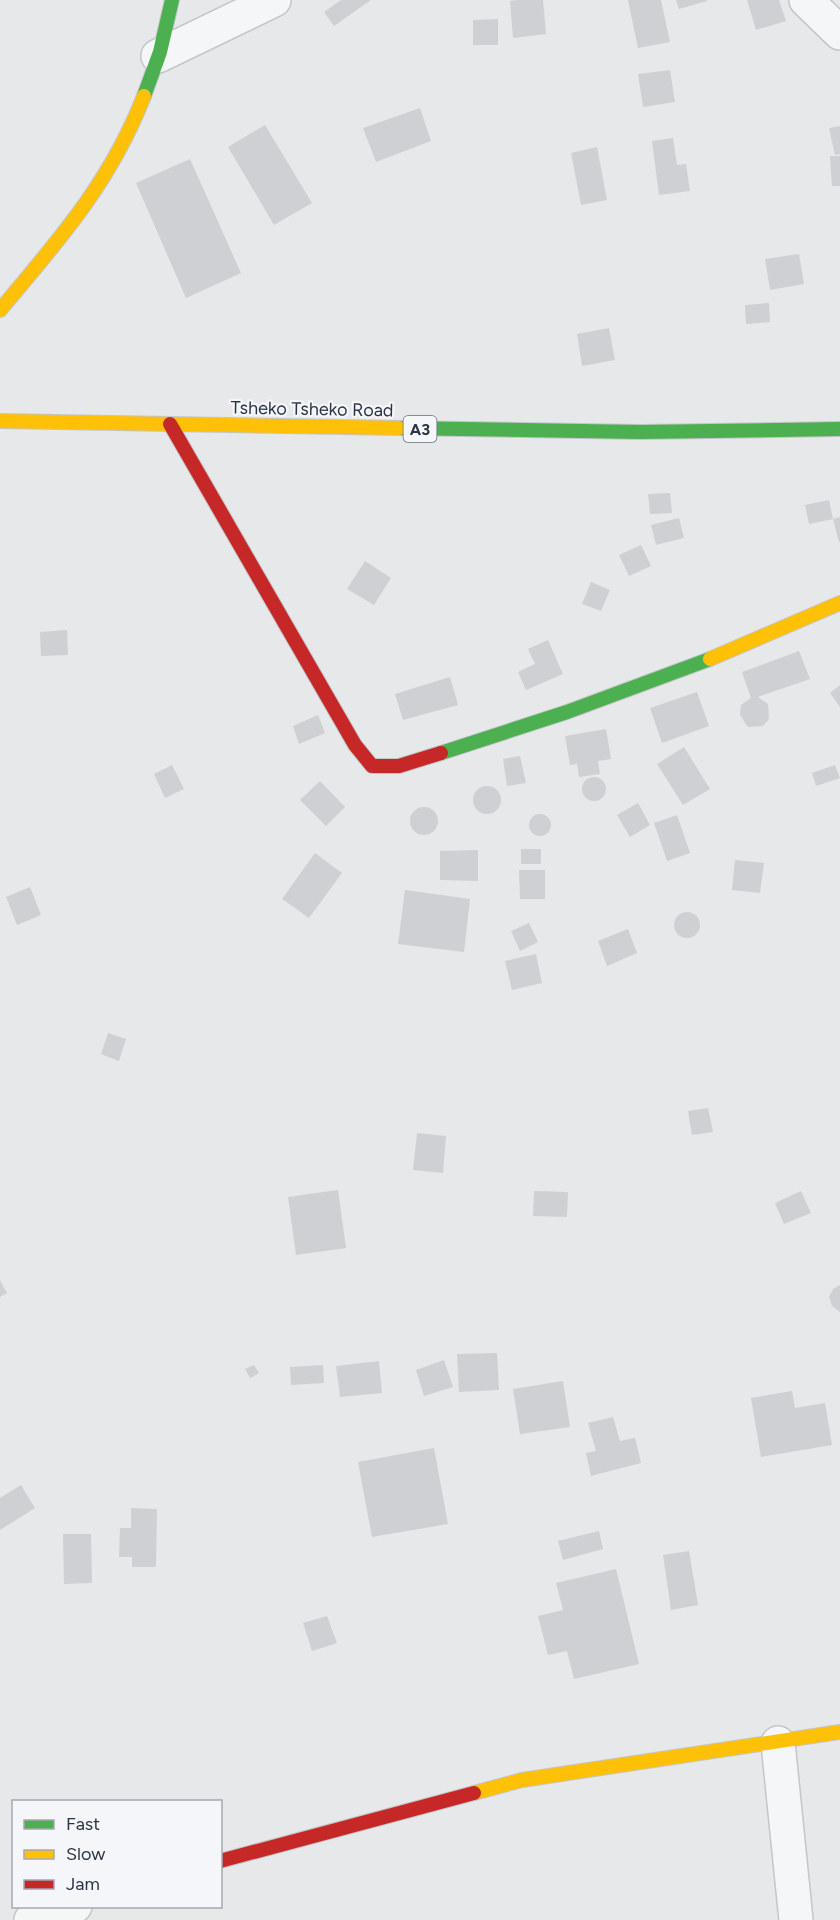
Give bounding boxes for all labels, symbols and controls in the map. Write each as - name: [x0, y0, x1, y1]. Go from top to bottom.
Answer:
- street label: Tsheko Tsheko Road: [230, 397, 394, 421]
- road number: A3: [404, 416, 436, 442]
- legend: [12, 1800, 222, 1908]
- text: Fast: [66, 1813, 100, 1835]
- text: Slow: [66, 1843, 105, 1865]
- text: Jam: [66, 1873, 100, 1895]

